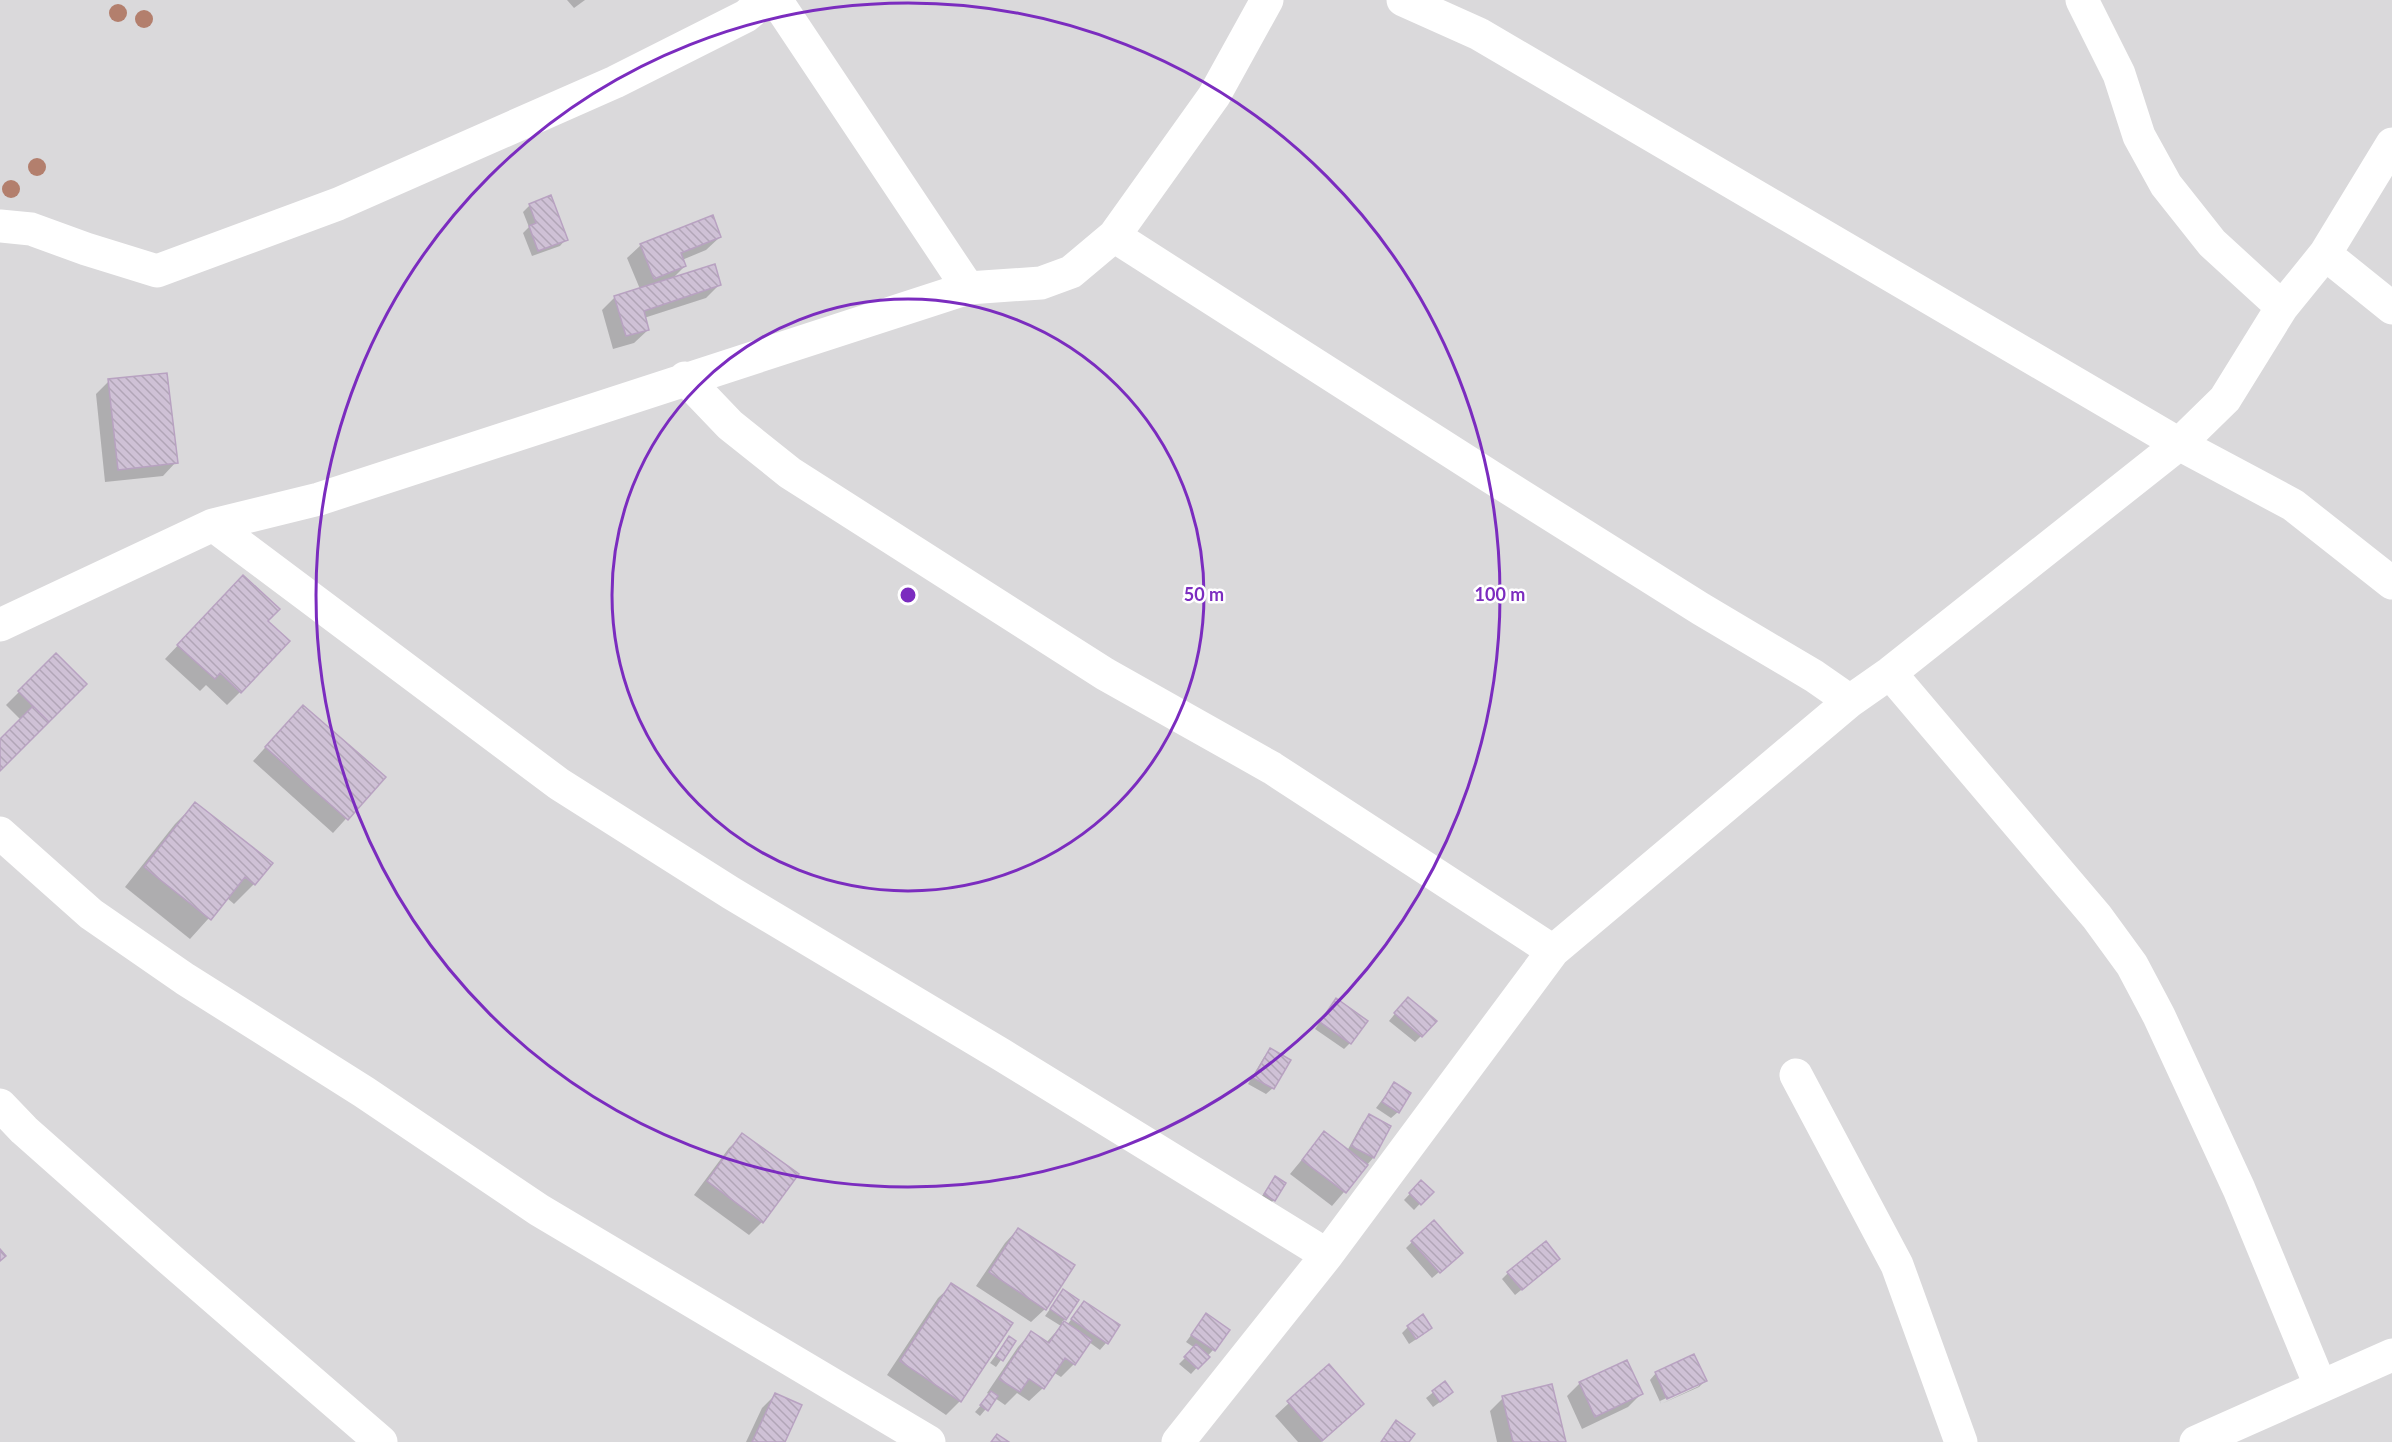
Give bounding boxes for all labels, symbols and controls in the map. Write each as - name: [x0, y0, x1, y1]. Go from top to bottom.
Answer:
- text: 50 m: [1184, 583, 1224, 605]
- text: 100 m: [1475, 583, 1525, 605]
- centre of rings: [898, 585, 918, 605]

